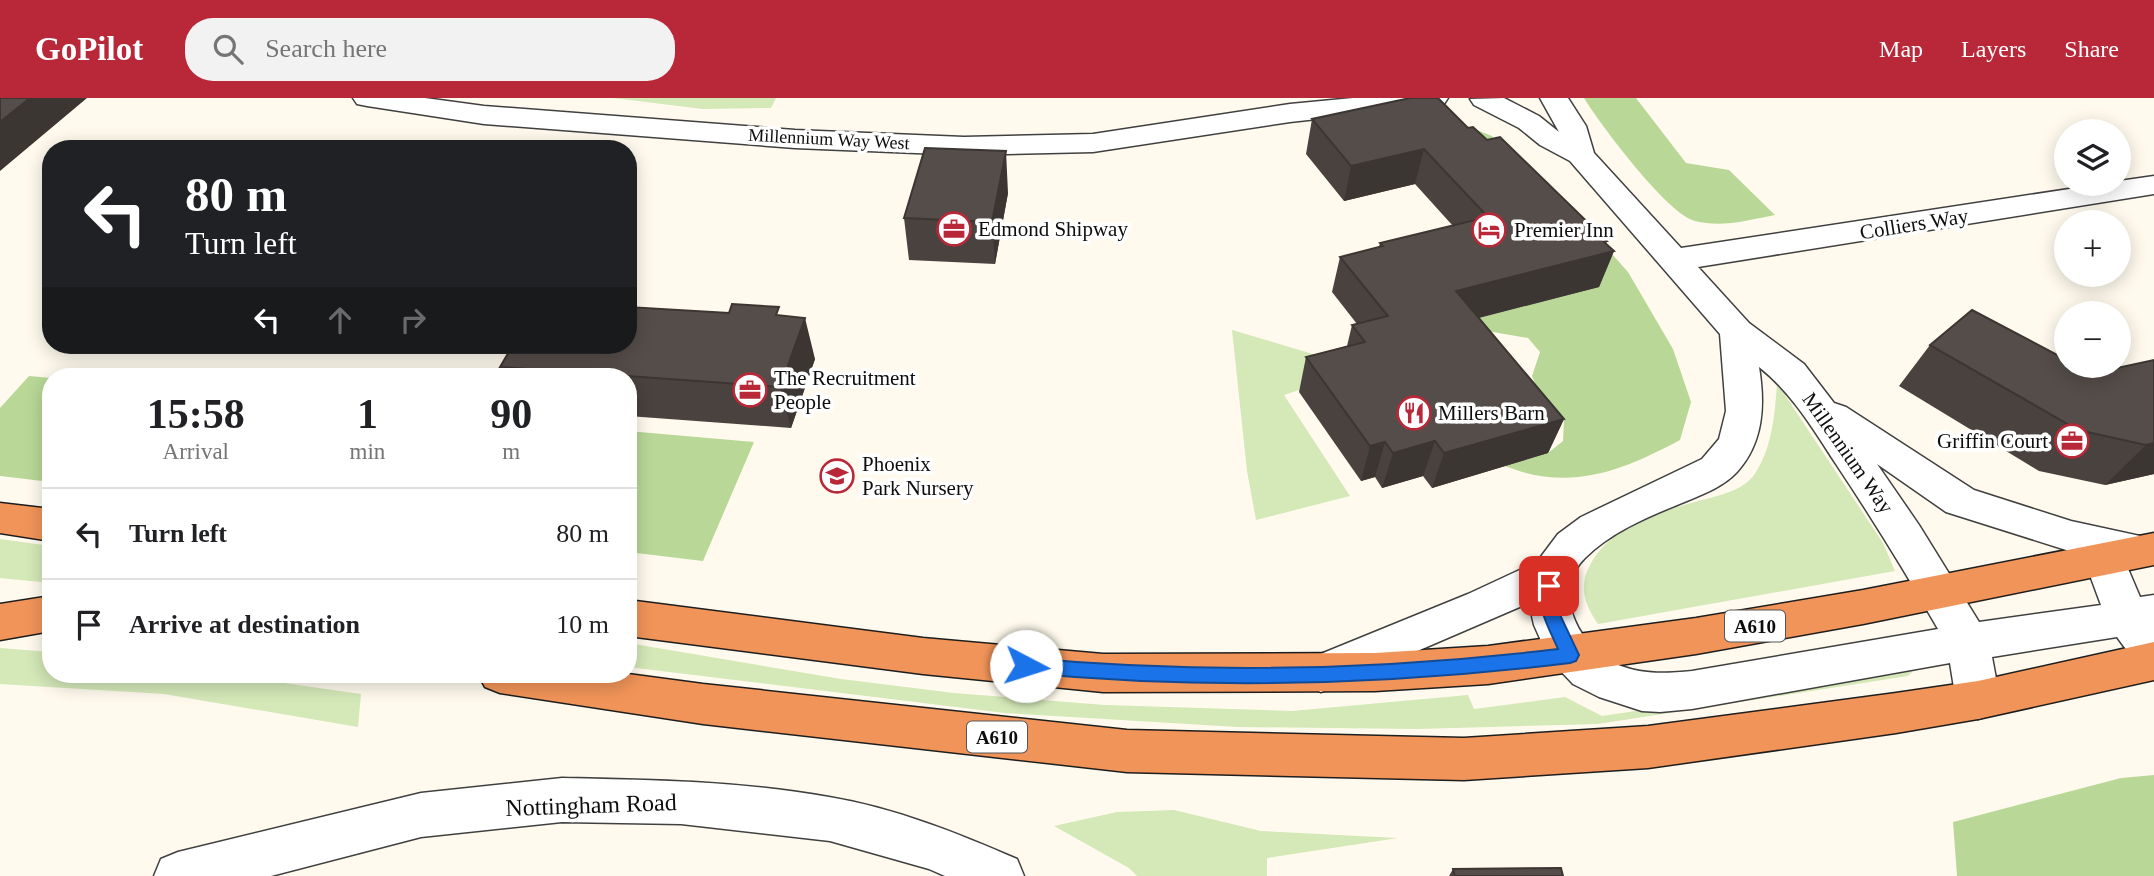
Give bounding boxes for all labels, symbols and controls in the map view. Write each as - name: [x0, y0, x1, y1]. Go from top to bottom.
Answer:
- search box: [185, 18, 675, 81]
- icon: search: [209, 30, 247, 68]
- text: GoPilot: [35, 31, 143, 67]
- text: Search here: [265, 34, 387, 63]
- text: Map: [1879, 36, 1923, 62]
- text: Layers: [1961, 36, 2026, 62]
- text: Share: [2064, 36, 2119, 62]
- map controls: [2054, 119, 2131, 378]
- button: layers: [2054, 119, 2131, 196]
- street label: Millennium Way West: [748, 125, 910, 153]
- text: 80 m: [185, 167, 287, 222]
- icon: left: [70, 168, 161, 259]
- street label: Colliers Way: [1858, 204, 1970, 244]
- office icon: Edmond Shipway: [935, 210, 973, 248]
- button: +: [2054, 210, 2131, 287]
- hotel icon: Premier Inn: [1470, 211, 1508, 249]
- place label: Edmond Shipway: [978, 217, 1128, 241]
- place label: Premier Inn: [1514, 218, 1614, 242]
- text: Turn left: [185, 225, 297, 261]
- icon: left: [248, 301, 286, 339]
- icon: ahead: [321, 301, 359, 339]
- icon: right: [394, 301, 432, 339]
- button: −: [2054, 301, 2131, 378]
- place label: The Recruitment People: [774, 366, 916, 414]
- office icon: The Recruitment People: [731, 371, 769, 409]
- street label: Millennium Way: [1797, 388, 1899, 518]
- text: 15:58: [147, 391, 245, 437]
- text: 1: [357, 391, 378, 437]
- text: 90: [490, 391, 532, 437]
- restaurant icon: Millers Barn: [1395, 394, 1433, 432]
- place label: Millers Barn: [1438, 401, 1545, 425]
- office icon: Griffin Court: [2053, 422, 2091, 460]
- place label: Griffin Court: [1937, 429, 2048, 453]
- text: Arrival: [163, 439, 229, 464]
- text: min: [350, 439, 385, 464]
- text: m: [502, 439, 520, 464]
- place label: Phoenix Park Nursery: [862, 452, 974, 500]
- school or university icon: Phoenix Park Nursery: [818, 457, 856, 495]
- icon: left: [70, 515, 108, 553]
- text: Turn left: [129, 519, 227, 548]
- text: 80 m: [556, 519, 609, 548]
- pin: [1519, 556, 1579, 616]
- icon: arrive: [1530, 567, 1568, 605]
- icon: arrive: [70, 606, 108, 644]
- text: Arrive at destination: [129, 610, 360, 639]
- text: 10 m: [556, 610, 609, 639]
- road number: A610: [1725, 610, 1785, 642]
- position arrow: [989, 629, 1063, 703]
- road number: A610: [967, 722, 1027, 752]
- street label: Nottingham Road: [505, 789, 677, 821]

